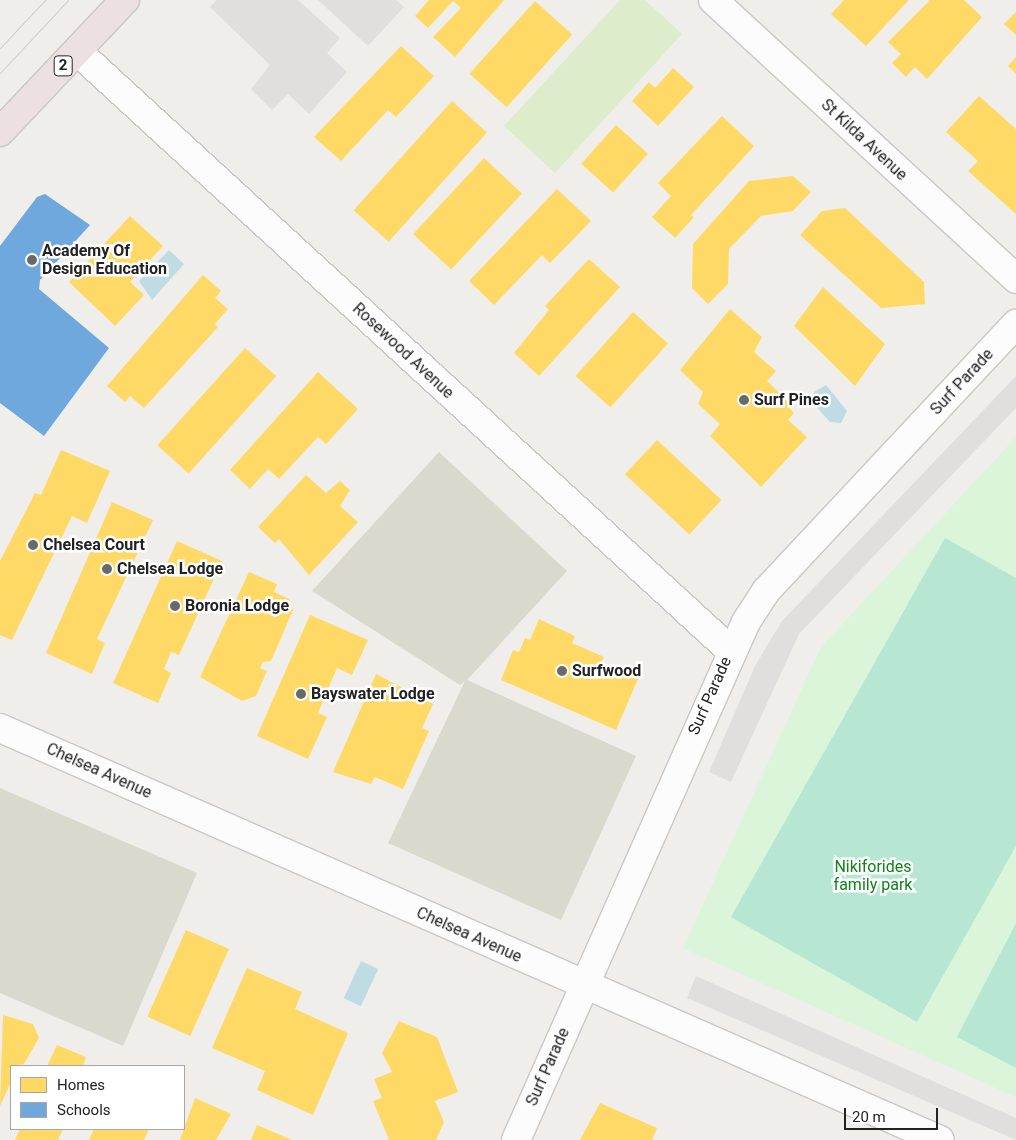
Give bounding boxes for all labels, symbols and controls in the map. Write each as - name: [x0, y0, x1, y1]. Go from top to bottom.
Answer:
- road number: 2: [53, 54, 73, 78]
- street label: St Kilda Avenue: [817, 95, 911, 185]
- place label: Academy Of Design Education: [42, 241, 167, 279]
- marker: Academy Of Design Education: [26, 254, 38, 266]
- street label: Rosewood Avenue: [348, 299, 458, 403]
- street label: Surf Parade: [927, 345, 997, 419]
- place label: Surf Pines: [754, 390, 829, 410]
- marker: Surf Pines: [738, 394, 750, 406]
- place label: Chelsea Court: [43, 535, 145, 555]
- marker: Chelsea Court: [27, 539, 39, 551]
- place label: Chelsea Lodge: [117, 559, 223, 579]
- marker: Chelsea Lodge: [101, 563, 113, 575]
- place label: Boronia Lodge: [185, 596, 289, 616]
- marker: Boronia Lodge: [169, 600, 181, 612]
- street label: Surf Parade: [684, 654, 736, 738]
- place label: Surfwood: [572, 661, 641, 681]
- marker: Surfwood: [556, 665, 568, 677]
- place label: Bayswater Lodge: [311, 684, 435, 704]
- marker: Bayswater Lodge: [295, 688, 307, 700]
- street label: Chelsea Avenue: [43, 739, 155, 803]
- park label: Nikiforides family park: [834, 857, 912, 895]
- street label: Chelsea Avenue: [413, 903, 525, 967]
- street label: Surf Parade: [522, 1025, 574, 1109]
- legend: [10, 1065, 185, 1130]
- text: Homes: [57, 1076, 105, 1094]
- scale bar: [846, 1098, 940, 1130]
- text: Schools: [57, 1101, 111, 1119]
- text: 20 m: [852, 1108, 886, 1126]

